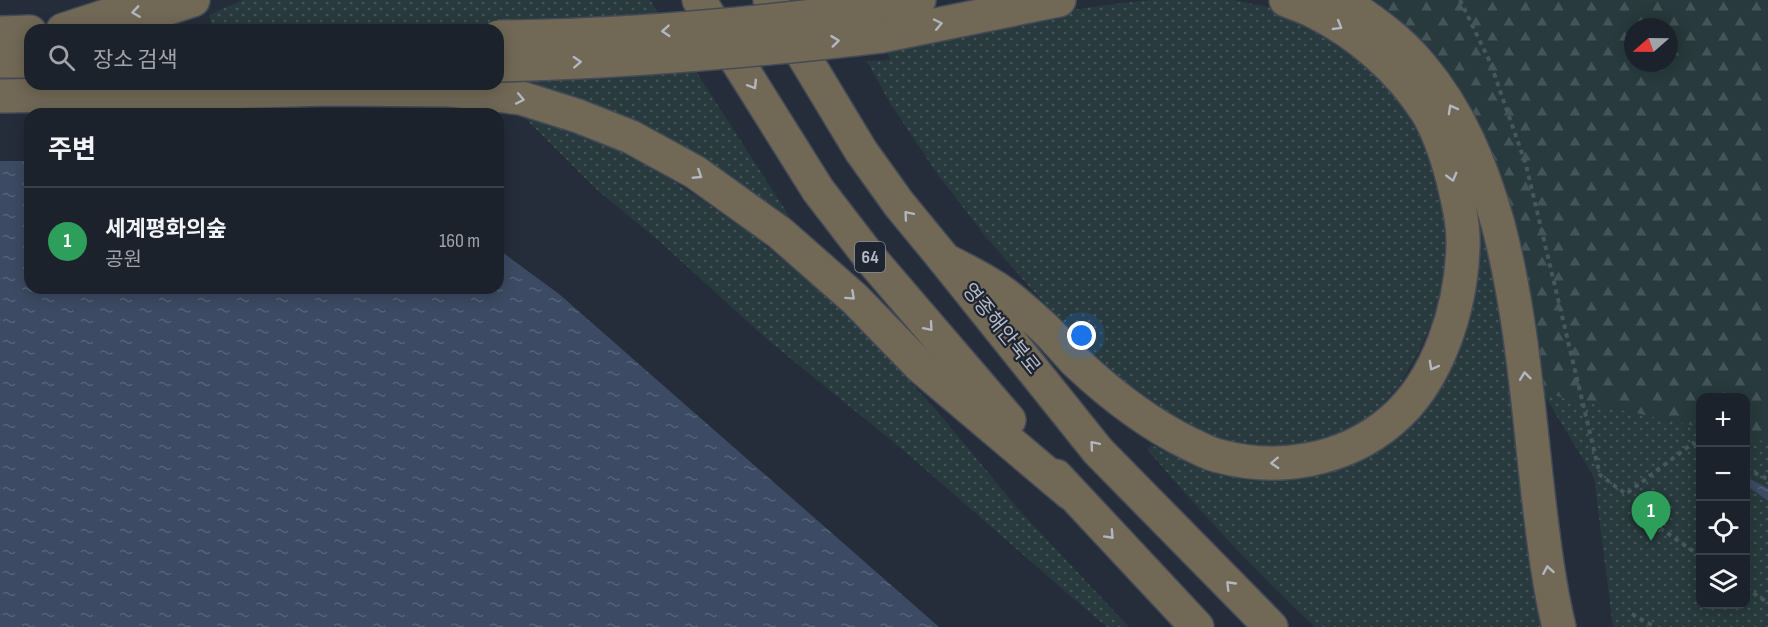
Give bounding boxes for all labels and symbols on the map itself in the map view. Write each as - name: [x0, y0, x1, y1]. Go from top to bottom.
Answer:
- one-way arrow: [132, 5, 141, 17]
- one-way arrow: [933, 18, 943, 31]
- one-way arrow: [1332, 18, 1342, 30]
- north arrow: [1624, 18, 1678, 72]
- one-way arrow: [661, 24, 670, 37]
- one-way arrow: [830, 36, 839, 48]
- one-way arrow: [573, 56, 582, 69]
- one-way arrow: [746, 78, 757, 89]
- one-way arrow: [515, 92, 525, 105]
- one-way arrow: [1448, 105, 1459, 115]
- one-way arrow: [692, 168, 703, 179]
- one-way arrow: [1445, 171, 1457, 182]
- one-way arrow: [904, 211, 915, 222]
- road number: 64: [855, 242, 885, 272]
- street label: 영종해안북로: [957, 279, 1045, 379]
- one-way arrow: [844, 289, 855, 300]
- one-way arrow: [922, 320, 933, 331]
- your location: [1067, 321, 1096, 350]
- one-way arrow: [1429, 360, 1440, 370]
- one-way arrow: [1520, 371, 1532, 380]
- one-way arrow: [1090, 441, 1101, 452]
- one-way arrow: [1271, 457, 1280, 470]
- pin: 1: [1632, 492, 1670, 541]
- one-way arrow: [1103, 529, 1114, 539]
- one-way arrow: [1542, 565, 1555, 575]
- one-way arrow: [1226, 582, 1237, 592]

